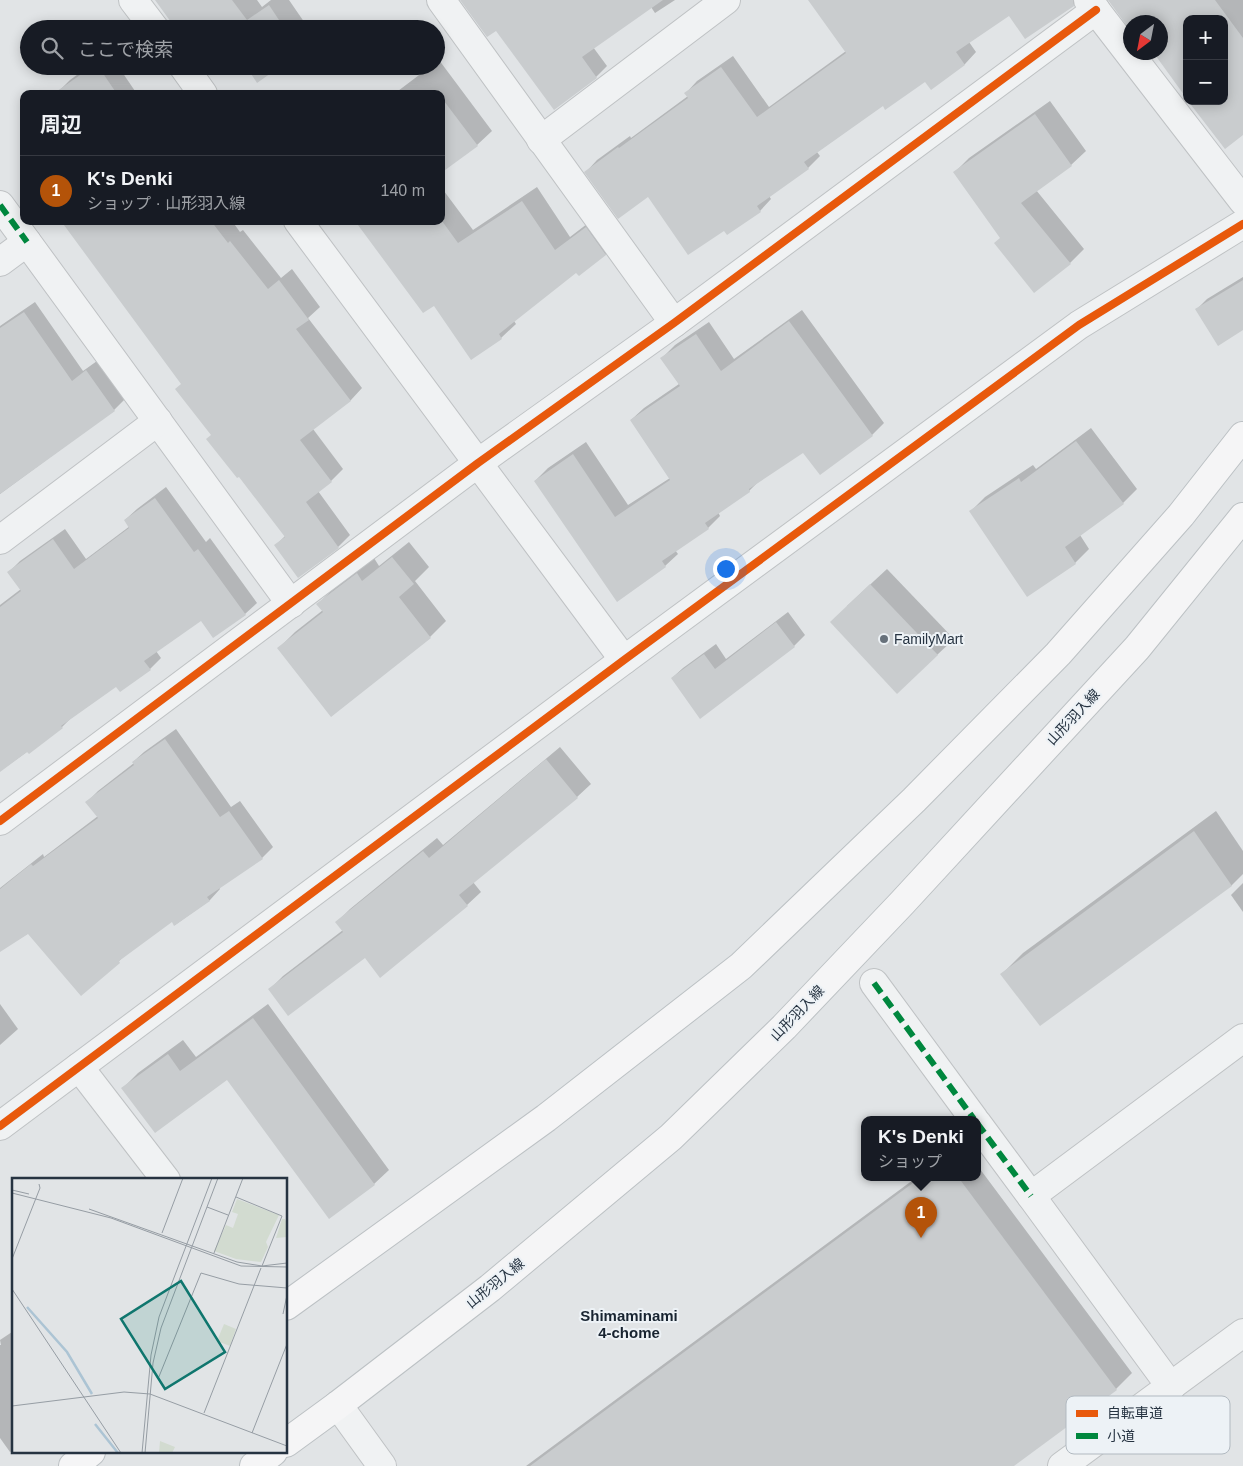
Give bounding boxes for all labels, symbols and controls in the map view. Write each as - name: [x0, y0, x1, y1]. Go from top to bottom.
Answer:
- north arrow: [1123, 15, 1168, 60]
- map controls: [1183, 15, 1228, 105]
- button: +: [1183, 15, 1228, 60]
- search box: [20, 20, 445, 75]
- icon: search: [38, 34, 66, 62]
- text: ここで検索: [78, 39, 173, 60]
- button: −: [1183, 60, 1228, 105]
- text: 周辺: [40, 113, 82, 136]
- text: K's Denki: [87, 168, 173, 189]
- text: 1: [52, 182, 60, 199]
- text: 140 m: [381, 182, 425, 199]
- text: ショップ · 山形羽入線: [87, 195, 245, 212]
- your location: [713, 556, 739, 582]
- place label: FamilyMart: [894, 631, 963, 647]
- marker: FamilyMart: [878, 633, 890, 645]
- street label: 山形羽入線: [1043, 686, 1103, 748]
- street label: 山形羽入線: [767, 982, 827, 1044]
- popup: [861, 1116, 981, 1181]
- text: K's Denki: [878, 1126, 964, 1147]
- text: ショップ: [878, 1153, 942, 1170]
- inset map: [12, 1178, 288, 1454]
- pin: 1: [905, 1197, 937, 1238]
- street label: 山形羽入線: [463, 1255, 527, 1311]
- district label: Shimaminami 4-chome: [580, 1307, 678, 1341]
- legend: [1066, 1396, 1230, 1454]
- text: 自転車道: [1107, 1405, 1163, 1421]
- text: 小道: [1107, 1428, 1135, 1444]

